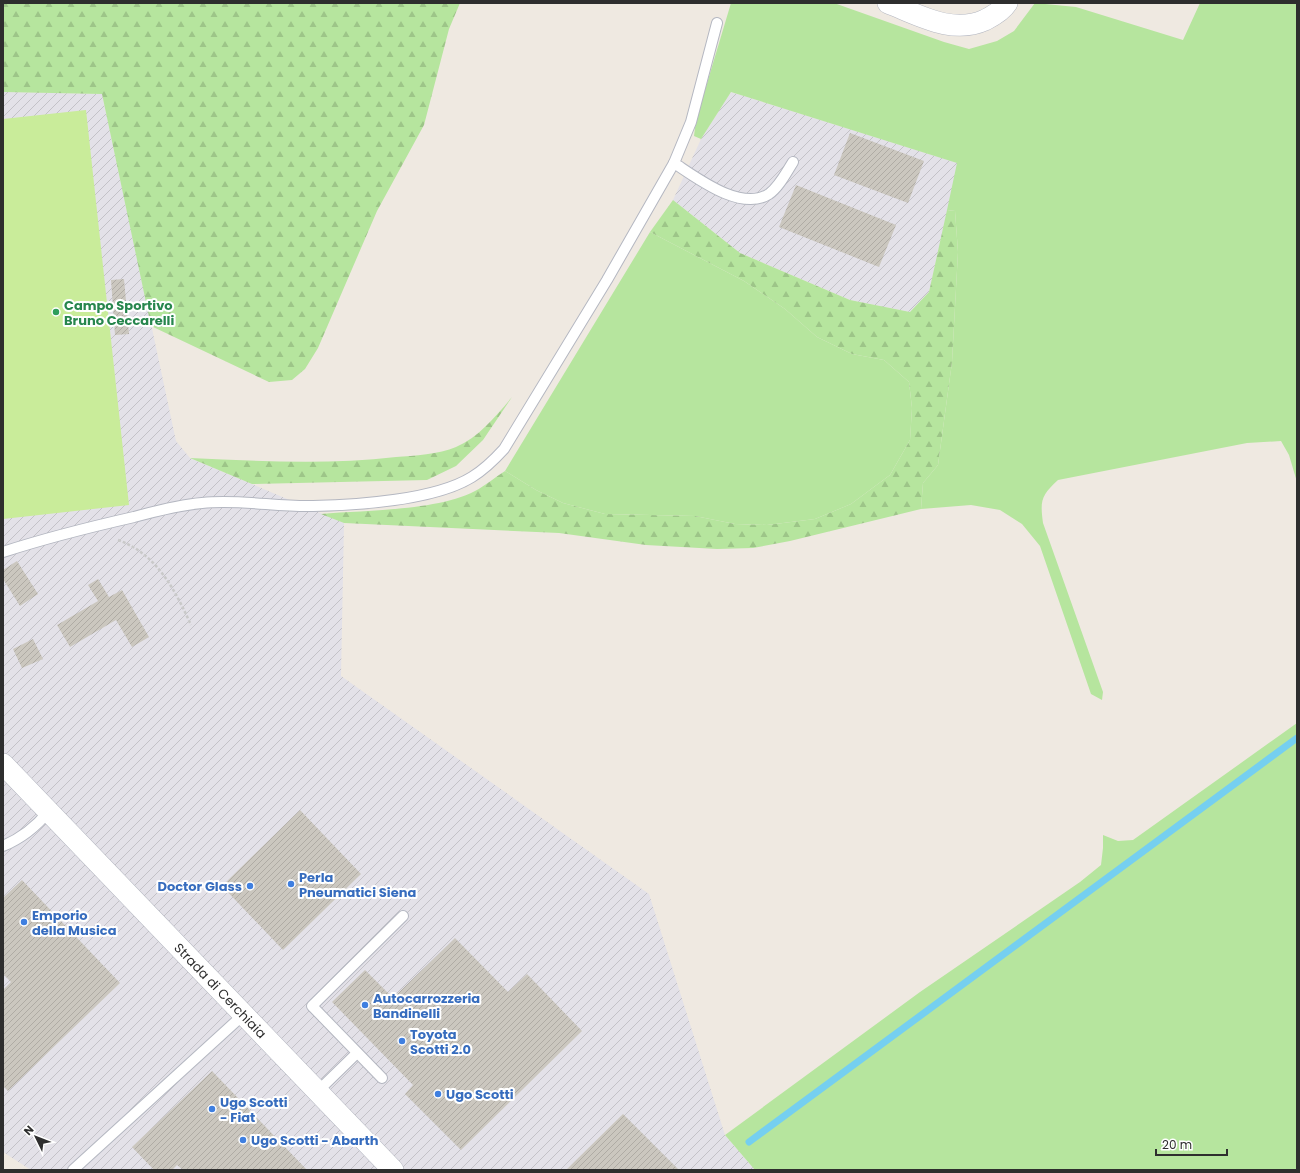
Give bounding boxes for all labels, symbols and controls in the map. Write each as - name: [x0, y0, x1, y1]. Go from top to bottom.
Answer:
- place label: Campo Sportivo Bruno Ceccarelli: [64, 296, 174, 330]
- marker: Campo Sportivo Bruno Ceccarelli: [51, 307, 61, 317]
- place label: Perla Pneumatici Siena: [299, 868, 416, 902]
- place label: Doctor Glass: [157, 877, 242, 896]
- marker: Perla Pneumatici Siena: [286, 879, 296, 889]
- marker: Doctor Glass: [245, 881, 255, 891]
- place label: Emporio della Musica: [32, 906, 117, 940]
- marker: Emporio della Musica: [19, 917, 29, 927]
- street label: Strada di Cerchiaia: [170, 939, 271, 1042]
- place label: Autocarrozzeria Bandinelli: [373, 989, 480, 1023]
- marker: Autocarrozzeria Bandinelli: [360, 1000, 370, 1010]
- place label: Toyota Scotti 2.0: [410, 1025, 471, 1059]
- marker: Toyota Scotti 2.0: [397, 1036, 407, 1046]
- place label: Ugo Scotti: [446, 1085, 514, 1104]
- marker: Ugo Scotti: [433, 1089, 443, 1099]
- place label: Ugo Scotti - Fiat: [220, 1093, 288, 1127]
- marker: Ugo Scotti - Fiat: [207, 1104, 217, 1114]
- north arrow: [16, 1117, 56, 1157]
- text: N: [20, 1122, 37, 1139]
- place label: Ugo Scotti - Abarth: [251, 1131, 379, 1150]
- scale bar: [1156, 1131, 1227, 1157]
- marker: Ugo Scotti - Abarth: [238, 1135, 248, 1145]
- text: 20 m: [1162, 1136, 1192, 1153]

